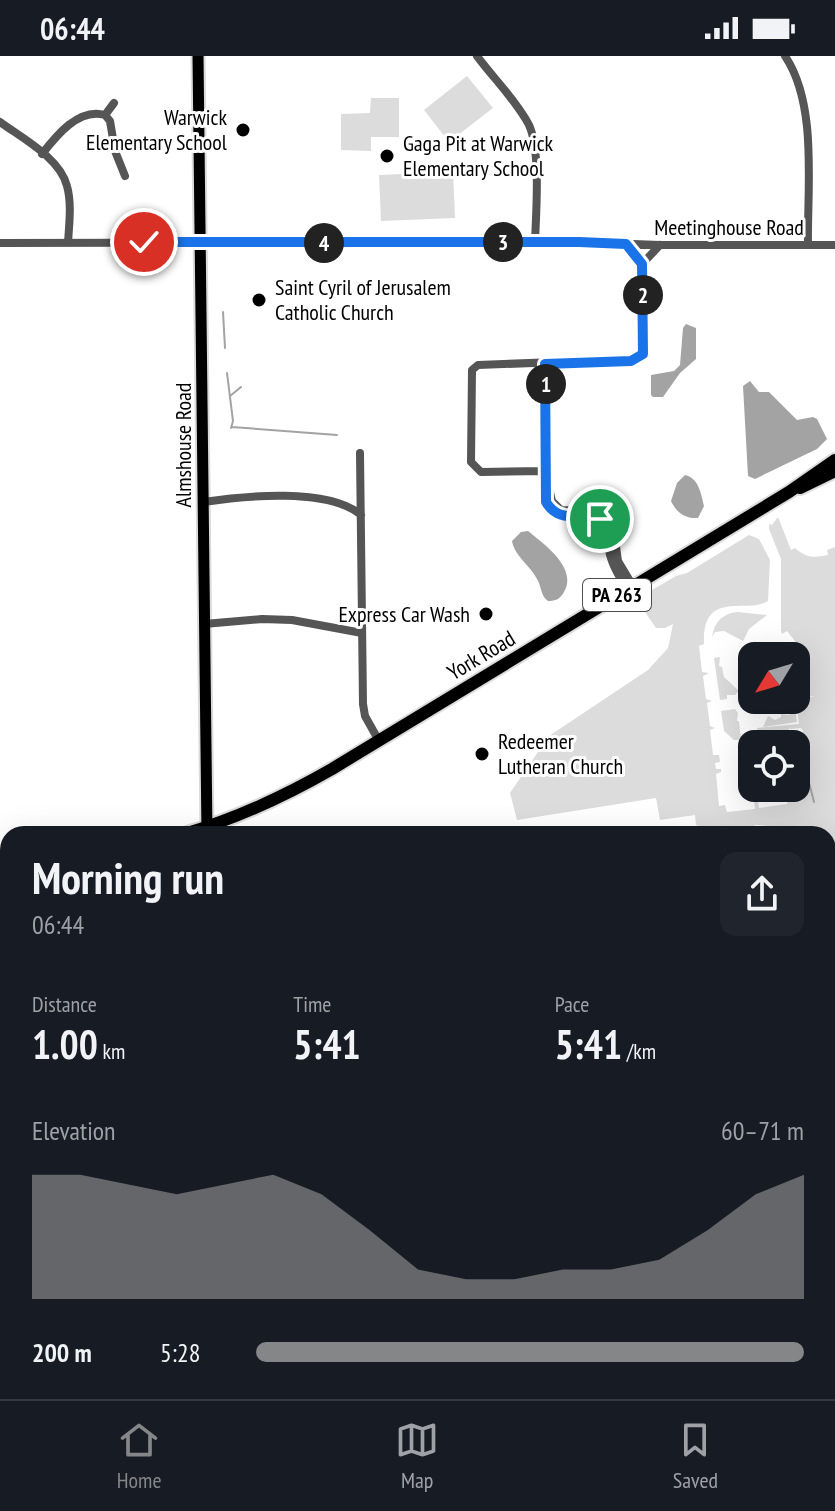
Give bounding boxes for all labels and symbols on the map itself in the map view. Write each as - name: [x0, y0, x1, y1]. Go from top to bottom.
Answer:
- place label: Warwick Elementary School: [86, 103, 228, 156]
- marker: Warwick Elementary School: [234, 121, 252, 139]
- place label: Gaga Pit at Warwick Elementary School: [403, 129, 554, 182]
- marker: Gaga Pit at Warwick Elementary School: [378, 147, 396, 165]
- pin: [110, 208, 178, 276]
- street label: Meetinghouse Road: [654, 213, 804, 241]
- pin: 3: [483, 222, 523, 262]
- pin: 4: [304, 223, 344, 263]
- place label: Saint Cyril of Jerusalem Catholic Church: [275, 273, 451, 326]
- pin: 2: [623, 275, 663, 315]
- marker: Saint Cyril of Jerusalem Catholic Church: [250, 291, 268, 309]
- pin: 1: [526, 364, 566, 404]
- street label: Almshouse Road: [169, 383, 197, 507]
- pin: [566, 485, 634, 553]
- road number: PA 263: [583, 579, 651, 611]
- place label: Express Car Wash: [338, 600, 470, 628]
- marker: Express Car Wash: [477, 605, 495, 623]
- street label: York Road: [442, 624, 520, 686]
- north arrow: [738, 642, 810, 714]
- place label: Redeemer Lutheran Church: [498, 727, 623, 780]
- marker: Redeemer Lutheran Church: [473, 745, 491, 763]

